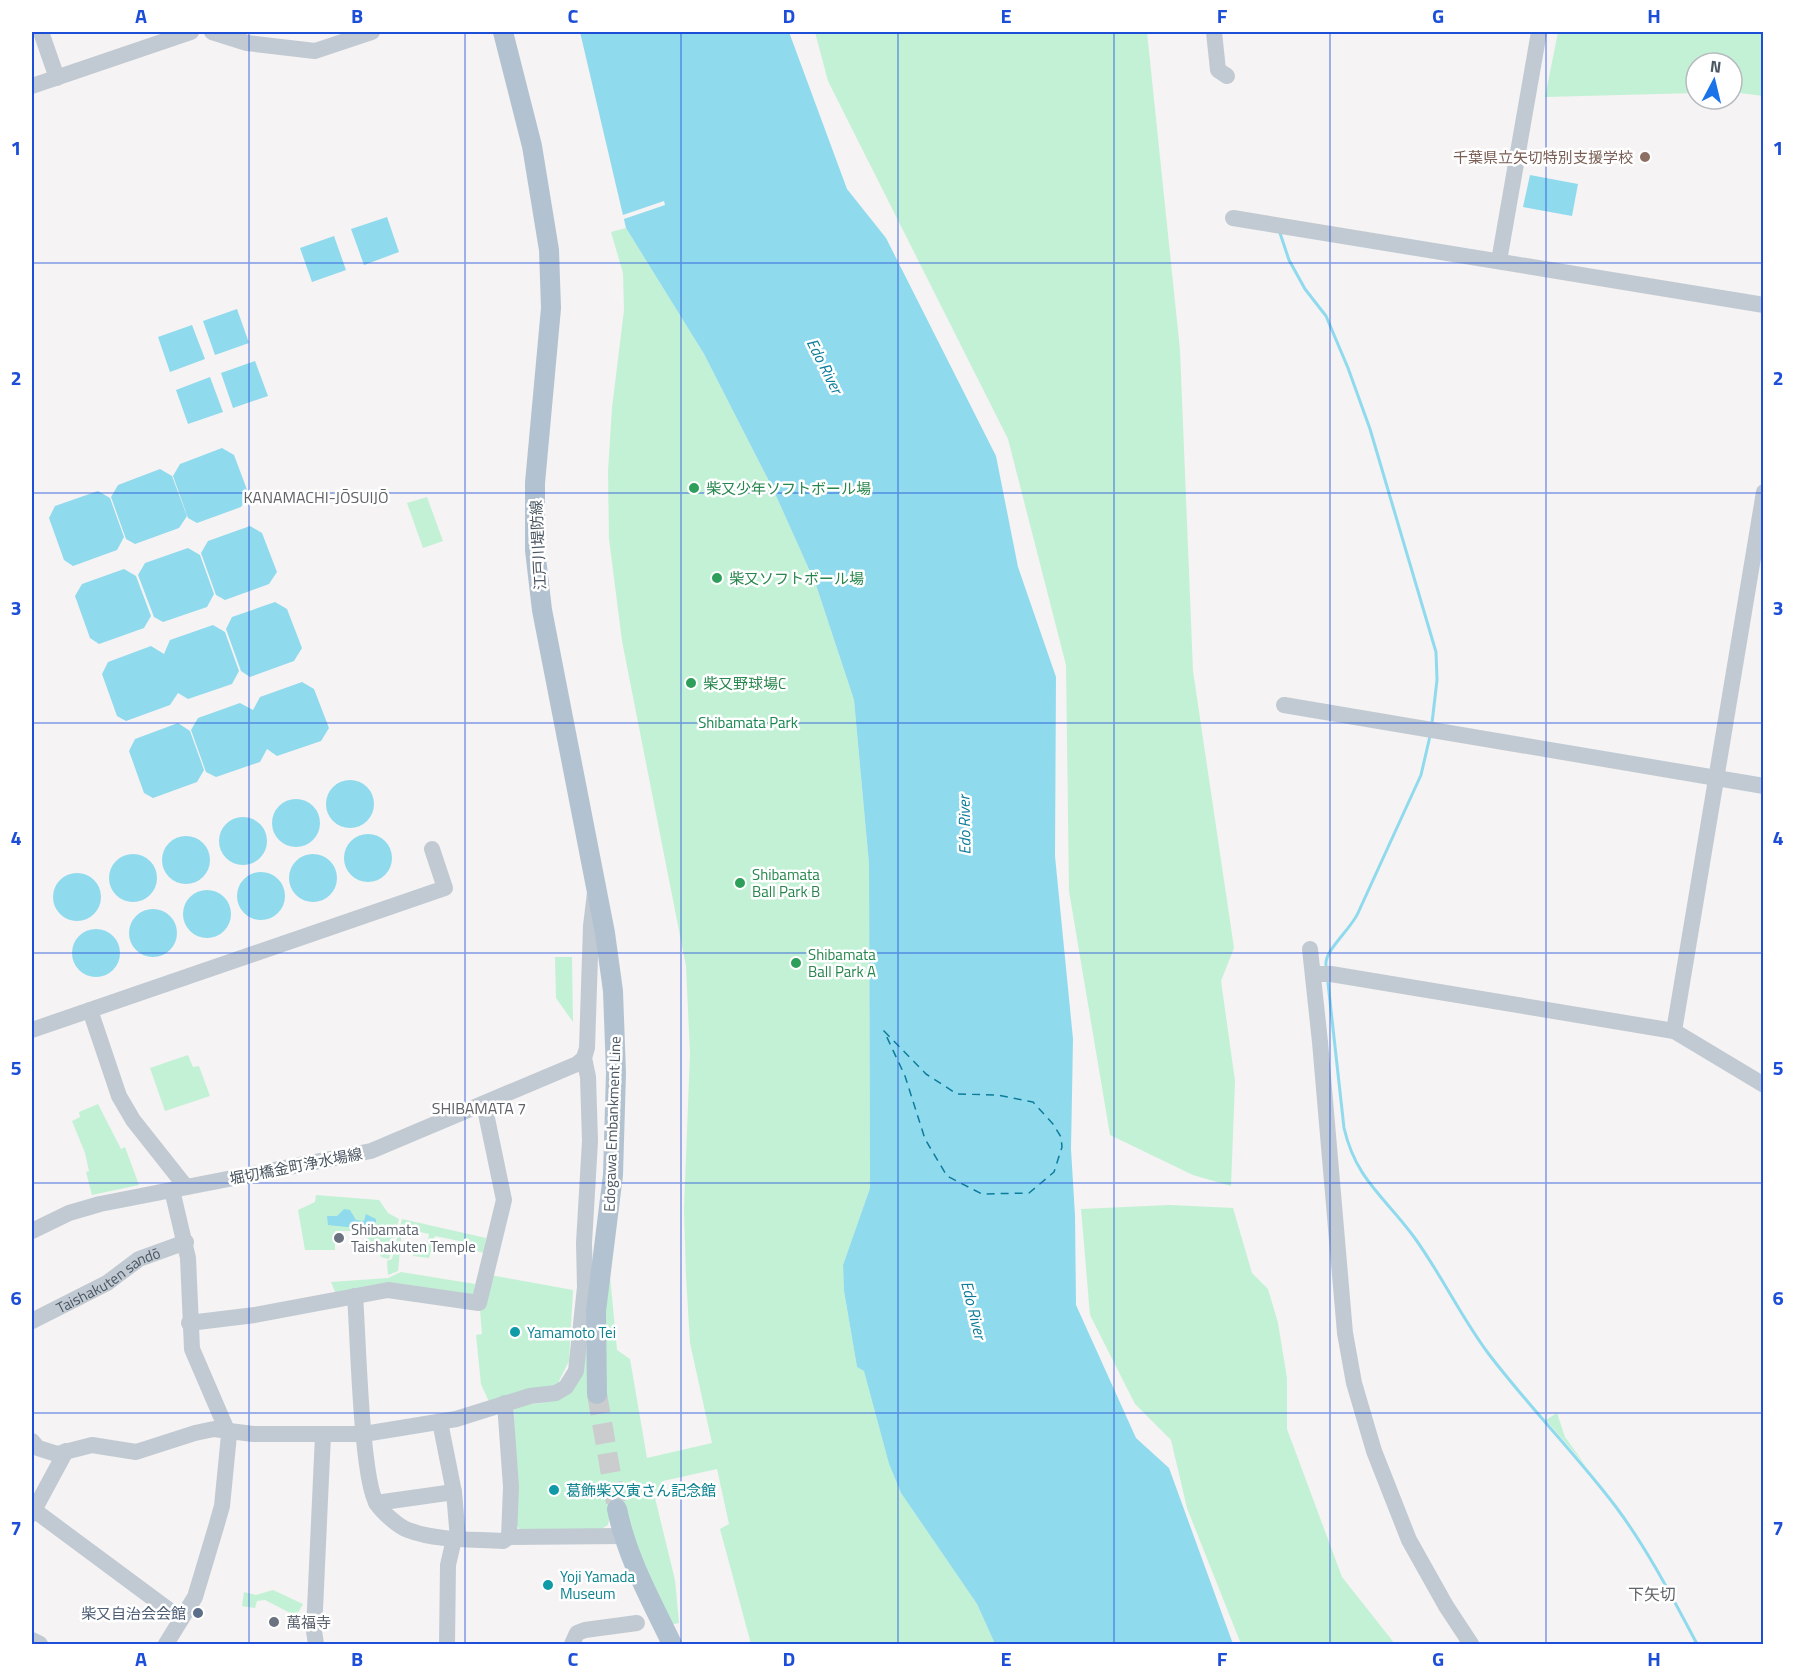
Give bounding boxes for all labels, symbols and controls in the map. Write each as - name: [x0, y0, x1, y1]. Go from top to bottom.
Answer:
- text: A: [135, 0, 147, 31]
- text: B: [351, 0, 363, 31]
- text: C: [568, 0, 579, 31]
- text: D: [783, 0, 795, 31]
- text: E: [1000, 0, 1012, 31]
- text: F: [1217, 0, 1228, 31]
- text: G: [1432, 0, 1444, 31]
- text: H: [1647, 0, 1661, 31]
- north arrow: [1684, 51, 1744, 111]
- text: N: [1709, 54, 1723, 79]
- text: 1: [10, 132, 22, 163]
- text: 1: [1772, 132, 1784, 163]
- place label: 千葉県立矢切特別支援学校: [1453, 146, 1633, 169]
- marker: 千葉県立矢切特別支援学校: [1638, 150, 1652, 164]
- water label: Edo River: [801, 334, 850, 400]
- text: 2: [10, 362, 22, 393]
- text: 2: [1772, 362, 1784, 393]
- place label: 柴又少年ソフトボール場: [706, 477, 871, 500]
- marker: 柴又少年ソフトボール場: [687, 481, 701, 495]
- district label: KANAMACHI-JŌSUIJŌ: [244, 485, 388, 509]
- street label: 江戸川堤防線: [524, 499, 552, 591]
- place label: 柴又ソフトボール場: [729, 567, 864, 590]
- marker: 柴又ソフトボール場: [710, 571, 724, 585]
- text: 3: [10, 592, 22, 623]
- text: 3: [1772, 592, 1784, 623]
- place label: 柴又野球場C: [703, 672, 786, 695]
- marker: 柴又野球場C: [684, 676, 698, 690]
- park label: Shibamata Park: [698, 711, 798, 734]
- water label: Edo River: [951, 793, 977, 855]
- text: 4: [10, 822, 22, 853]
- text: 4: [1772, 822, 1784, 853]
- place label: Shibamata Ball Park B: [752, 863, 820, 903]
- marker: Shibamata Ball Park B: [733, 876, 747, 890]
- place label: Shibamata Ball Park A: [808, 943, 876, 983]
- marker: Shibamata Ball Park A: [789, 956, 803, 970]
- street label: Edogawa Embankment Line: [597, 1036, 627, 1212]
- text: 5: [10, 1052, 22, 1083]
- text: 5: [1772, 1052, 1784, 1083]
- district label: SHIBAMATA 7: [432, 1096, 526, 1120]
- street label: 堀切橋金町浄水場線: [228, 1142, 364, 1190]
- place label: Shibamata Taishakuten Temple: [351, 1218, 476, 1258]
- marker: Shibamata Taishakuten Temple: [332, 1231, 346, 1245]
- street label: Taishakuten sandō: [52, 1241, 163, 1319]
- water label: Edo River: [955, 1278, 993, 1343]
- text: 6: [10, 1282, 22, 1313]
- text: 6: [1772, 1282, 1784, 1313]
- place label: Yamamoto Tei: [527, 1321, 616, 1344]
- marker: Yamamoto Tei: [508, 1325, 522, 1339]
- place label: 葛飾柴又寅さん記念館: [566, 1479, 716, 1502]
- marker: 葛飾柴又寅さん記念館: [547, 1483, 561, 1497]
- text: 7: [10, 1512, 22, 1543]
- text: 7: [1772, 1512, 1784, 1543]
- place label: Yoji Yamada Museum: [560, 1565, 635, 1605]
- marker: Yoji Yamada Museum: [541, 1578, 555, 1592]
- district label: 下矢切: [1628, 1582, 1676, 1606]
- place label: 柴又自治会会館: [81, 1602, 186, 1625]
- marker: 柴又自治会会館: [191, 1606, 205, 1620]
- place label: 萬福寺: [286, 1611, 331, 1634]
- marker: 萬福寺: [267, 1615, 281, 1629]
- text: A: [135, 1643, 147, 1674]
- text: B: [351, 1643, 363, 1674]
- text: C: [568, 1643, 579, 1674]
- text: D: [783, 1643, 795, 1674]
- text: E: [1000, 1643, 1012, 1674]
- text: F: [1217, 1643, 1228, 1674]
- text: G: [1432, 1643, 1444, 1674]
- text: H: [1647, 1643, 1661, 1674]

